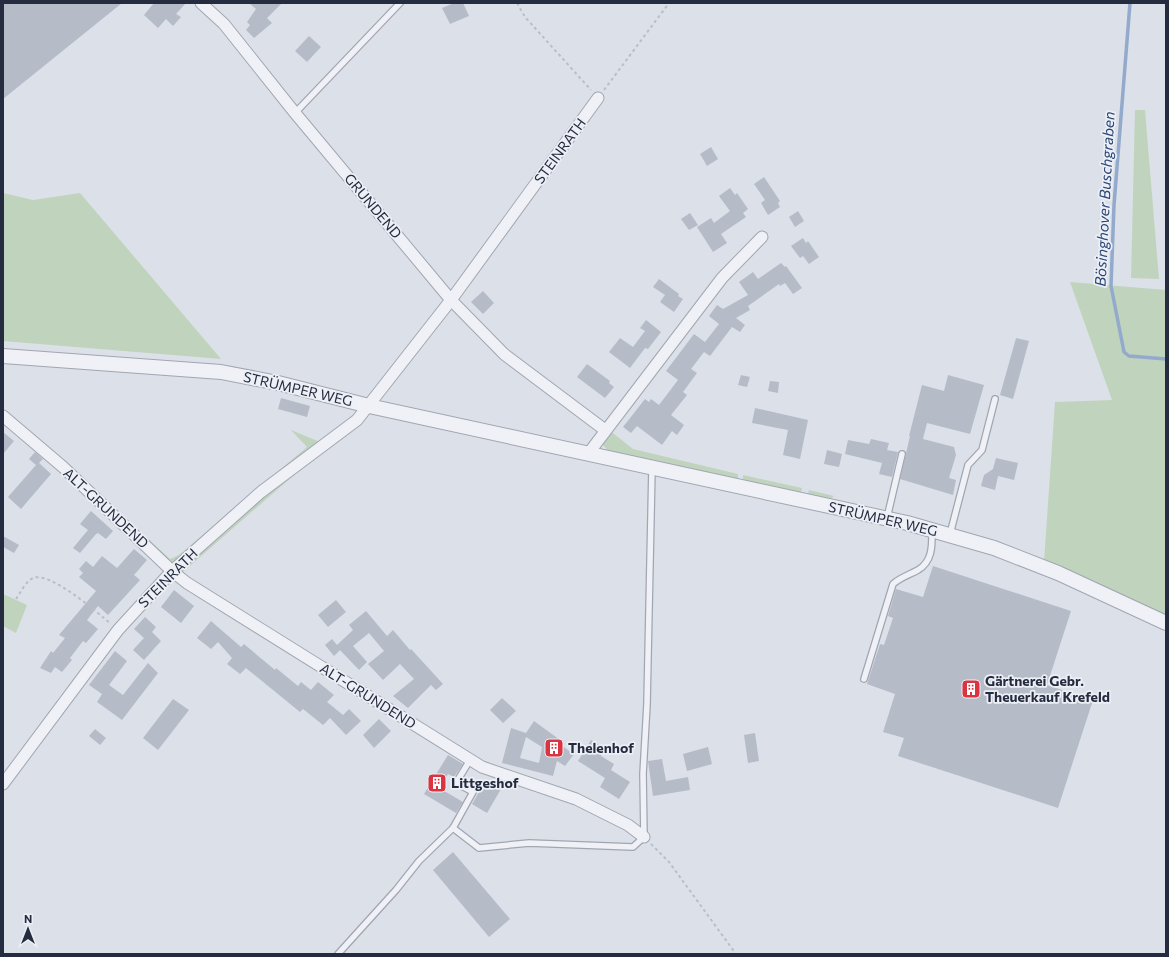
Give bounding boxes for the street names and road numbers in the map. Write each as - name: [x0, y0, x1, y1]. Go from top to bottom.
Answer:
- street label: STEINRATH: [530, 115, 589, 187]
- street label: GRUNDEND: [341, 170, 405, 242]
- street label: STRÜMPER WEG: [242, 368, 354, 409]
- street label: ALT-GRUNDEND: [60, 464, 152, 551]
- street label: STRÜMPER WEG: [827, 498, 939, 539]
- street label: STEINRATH: [134, 544, 201, 611]
- street label: ALT-GRUNDEND: [317, 659, 419, 732]

